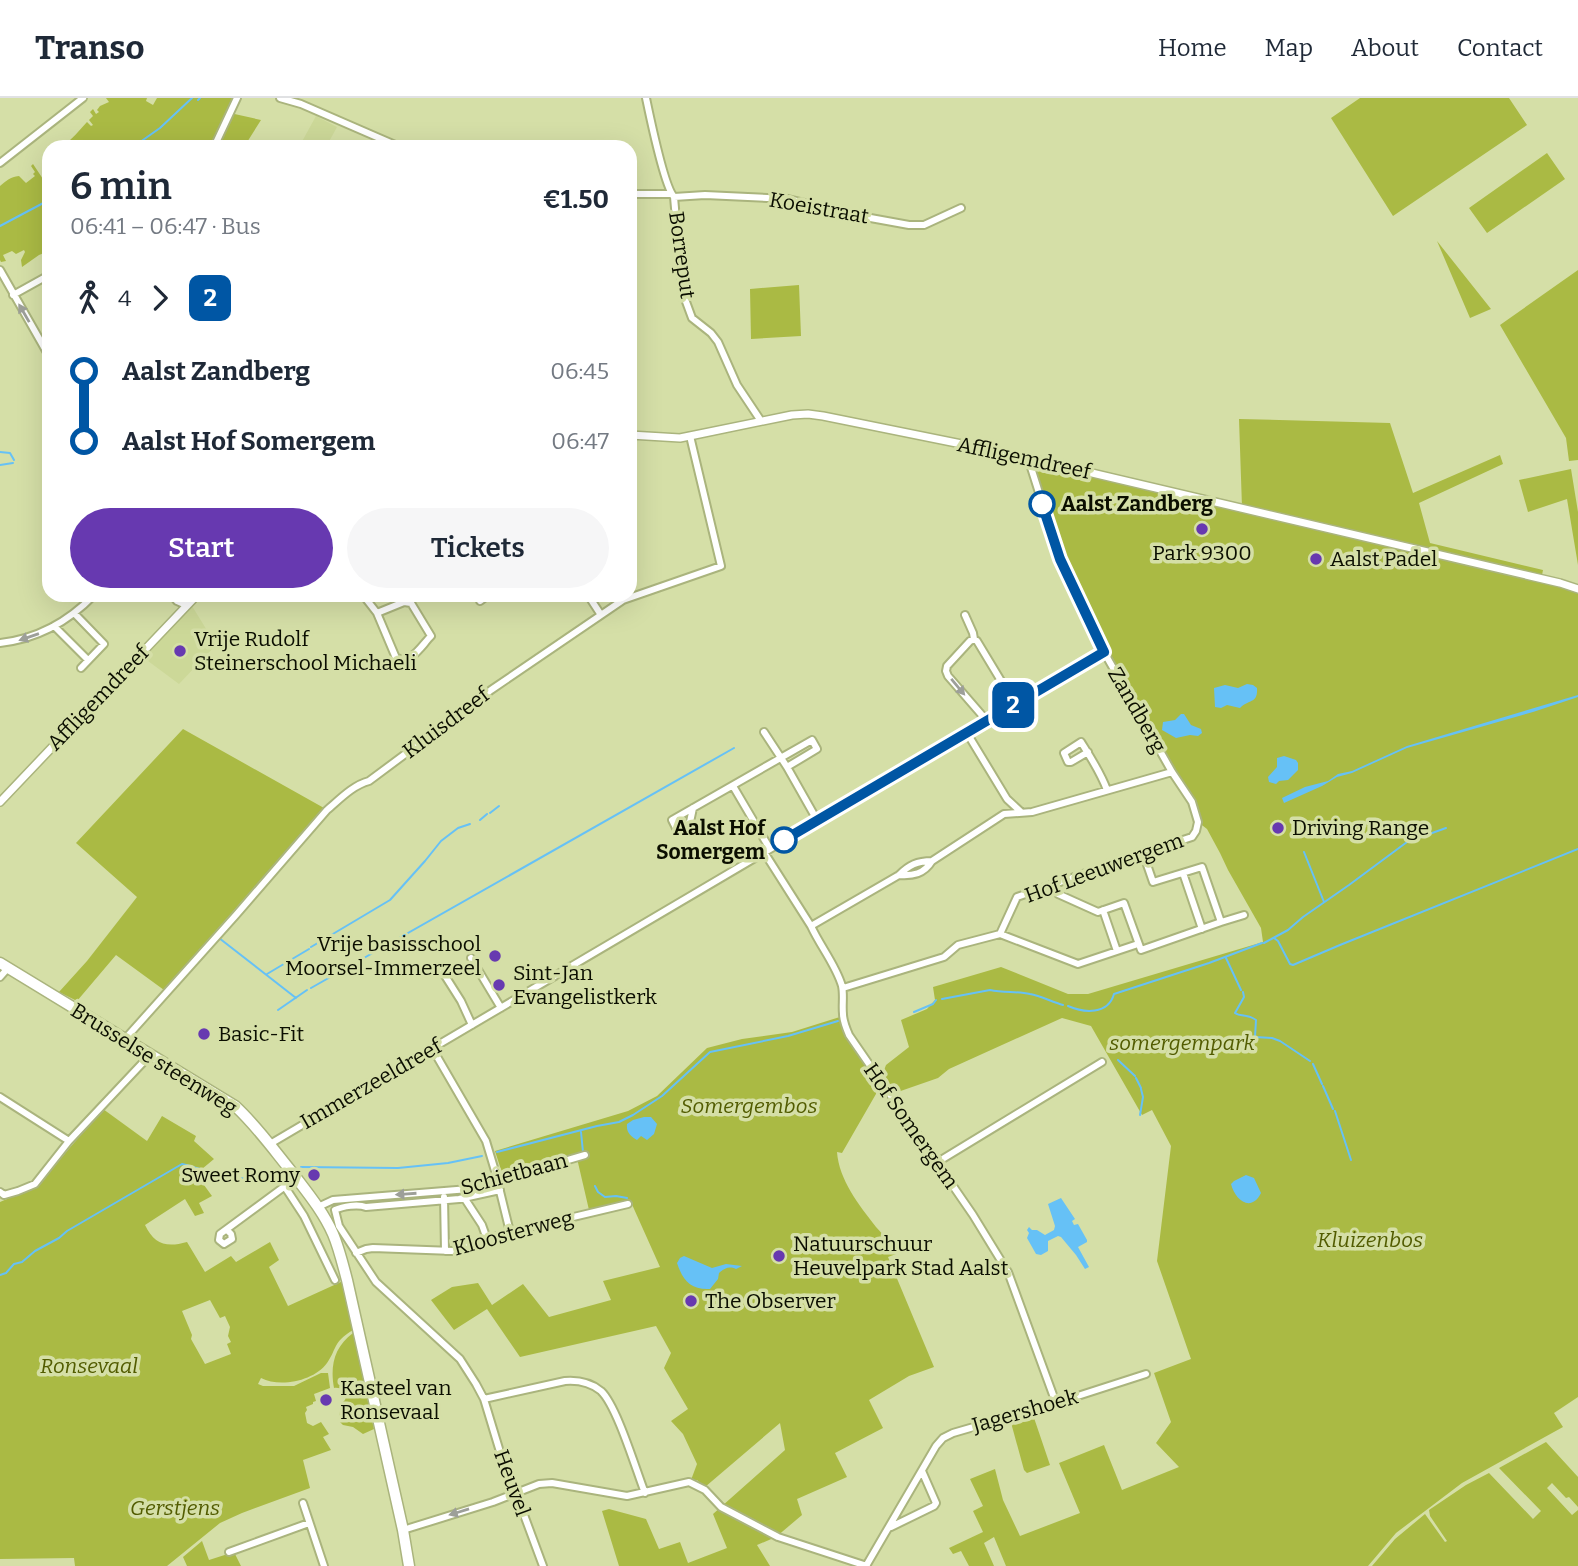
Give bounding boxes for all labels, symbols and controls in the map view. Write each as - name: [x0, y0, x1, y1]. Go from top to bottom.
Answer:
- text: Transo: [35, 28, 144, 68]
- text: Home: [1158, 34, 1227, 62]
- text: Map: [1265, 34, 1313, 62]
- text: About: [1351, 34, 1419, 62]
- text: Contact: [1457, 34, 1543, 62]
- text: 6 min: [70, 163, 172, 209]
- text: €1.50: [543, 184, 609, 215]
- street label: Koeistraat: [767, 186, 871, 230]
- street label: Borreput: [663, 210, 701, 301]
- text: 06:41 – 06:47 · Bus: [70, 212, 261, 240]
- icon: walk: [70, 279, 108, 317]
- icon: forward: [141, 279, 179, 317]
- text: 4: [118, 284, 131, 312]
- text: 2: [203, 284, 217, 312]
- one-way arrow: [18, 304, 30, 323]
- text: Aalst Zandberg: [122, 356, 310, 387]
- text: 06:45: [550, 357, 609, 385]
- text: Aalst Hof Somergem: [122, 426, 375, 457]
- text: 06:47: [551, 427, 609, 455]
- street label: Affligemdreef: [955, 431, 1095, 485]
- marker: Aalst Zandberg: [1029, 491, 1055, 517]
- place label: Aalst Zandberg: [1061, 491, 1213, 517]
- button: Start: [70, 508, 333, 588]
- button: Tickets: [347, 508, 609, 588]
- marker: Park 9300: [1194, 521, 1210, 537]
- place label: Park 9300: [1152, 540, 1252, 566]
- place label: Aalst Padel: [1330, 546, 1437, 572]
- marker: Aalst Padel: [1308, 551, 1324, 567]
- place label: Vrije Rudolf Steinerschool Michaeli: [194, 626, 417, 676]
- one-way arrow: [18, 632, 39, 643]
- street label: Affligemdreef: [42, 639, 156, 756]
- marker: Vrije Rudolf Steinerschool Michaeli: [172, 643, 188, 659]
- street label: Zandberg: [1102, 663, 1172, 758]
- one-way arrow: [950, 679, 965, 696]
- street label: Kluisdreef: [398, 681, 496, 764]
- line badge: 2: [990, 682, 1036, 728]
- text: 2: [1006, 691, 1020, 719]
- place label: Aalst Hof Somergem: [656, 815, 767, 865]
- place label: Driving Range: [1292, 815, 1429, 841]
- marker: Driving Range: [1270, 820, 1286, 836]
- marker: Aalst Hof Somergem: [771, 827, 797, 853]
- street label: Hof Leeuwergem: [1021, 827, 1187, 909]
- place label: Vrije basisschool Moorsel-Immerzeel: [285, 931, 481, 981]
- marker: Vrije basisschool Moorsel-Immerzeel: [487, 948, 503, 964]
- place label: Sint-Jan Evangelistkerk: [513, 960, 657, 1010]
- marker: Sint-Jan Evangelistkerk: [491, 977, 507, 993]
- street label: Brusselse steenweg: [66, 997, 242, 1121]
- place label: Basic-Fit: [218, 1021, 305, 1047]
- marker: Basic-Fit: [196, 1026, 212, 1042]
- park label: somergempark: [1109, 1030, 1255, 1056]
- street label: Immerzeeldreef: [296, 1032, 448, 1135]
- street label: Hof Somergem: [858, 1058, 964, 1194]
- park label: Somergembos: [681, 1093, 817, 1119]
- street label: Schietbaan: [458, 1147, 570, 1201]
- place label: Sweet Romy: [181, 1162, 301, 1188]
- marker: Sweet Romy: [306, 1167, 322, 1183]
- one-way arrow: [395, 1189, 417, 1200]
- street label: Kloosterweg: [450, 1204, 576, 1261]
- park label: Kluizenbos: [1317, 1227, 1423, 1253]
- place label: Natuurschuur Heuvelpark Stad Aalst: [793, 1231, 1009, 1281]
- marker: Natuurschuur Heuvelpark Stad Aalst: [771, 1248, 787, 1264]
- place label: The Observer: [705, 1288, 836, 1314]
- marker: The Observer: [683, 1293, 699, 1309]
- park label: Ronsevaal: [40, 1353, 138, 1379]
- place label: Kasteel van Ronsevaal: [340, 1375, 451, 1425]
- street label: Jagershoek: [968, 1384, 1081, 1439]
- marker: Kasteel van Ronsevaal: [318, 1392, 334, 1408]
- street label: Heuvel: [488, 1446, 536, 1520]
- park label: Gerstjens: [130, 1495, 220, 1521]
- one-way arrow: [448, 1508, 469, 1518]

